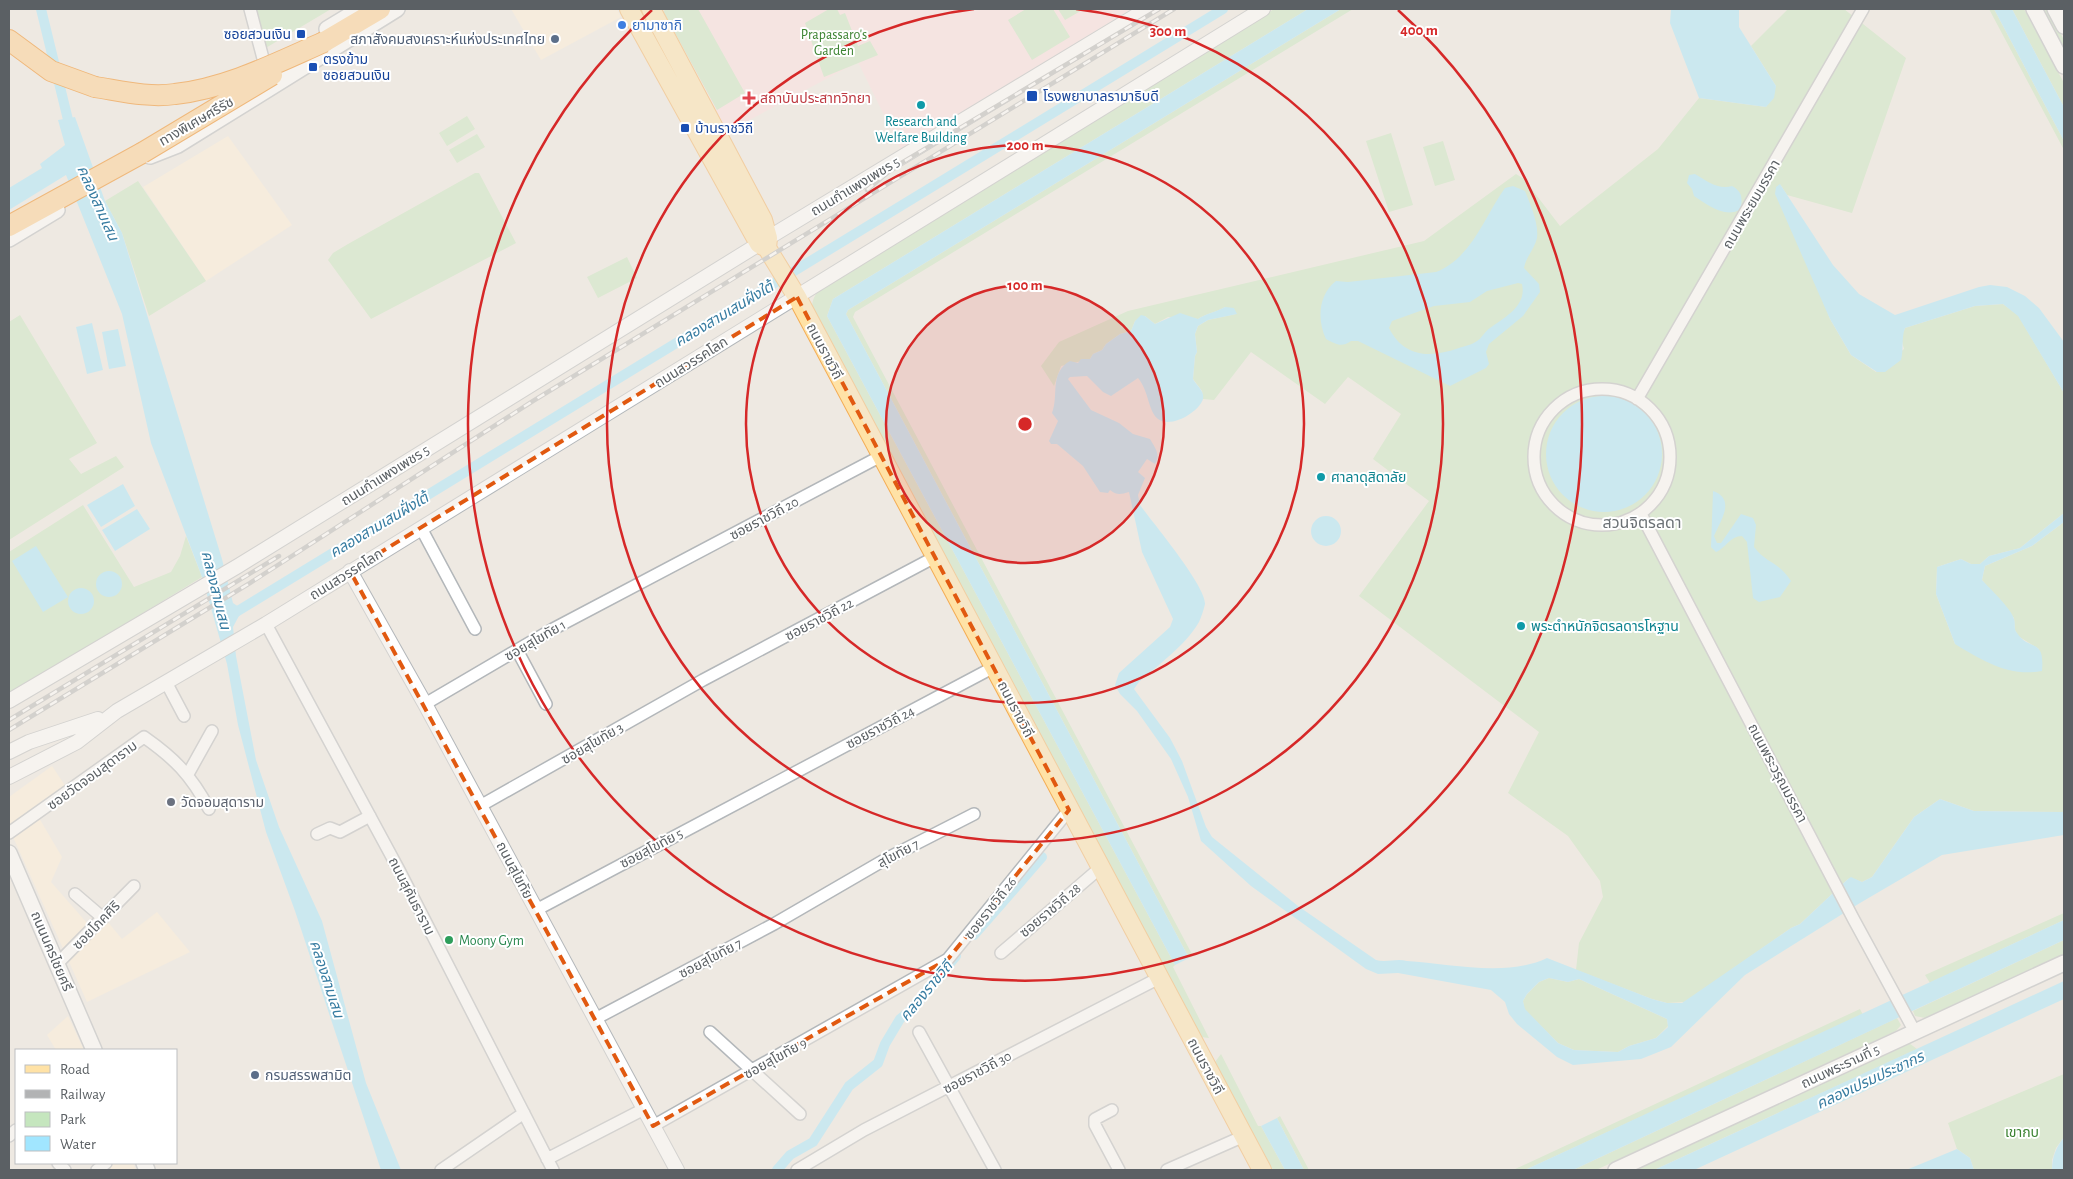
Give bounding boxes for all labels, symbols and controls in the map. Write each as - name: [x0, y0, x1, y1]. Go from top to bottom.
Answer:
- marker: ยามาซากิ: [616, 19, 628, 31]
- place label: ยามาซากิ: [632, 19, 682, 33]
- text: 400 m: [1400, 23, 1438, 38]
- text: 300 m: [1150, 24, 1186, 39]
- place label: ซอยสวนเงิน: [224, 28, 291, 42]
- marker: ซอยสวนเงิน: [295, 28, 307, 40]
- park label: Prapassaro's Garden: [801, 28, 867, 58]
- place label: สภาสังคมสงเคราะห์แห่งประเทศไทย: [350, 31, 545, 47]
- marker: สภาสังคมสงเคราะห์แห่งประเทศไทย: [549, 33, 561, 45]
- place label: ตรงข้าม ซอยสวนเงิน: [323, 52, 390, 83]
- marker: ตรงข้าม ซอยสวนเงิน: [307, 61, 319, 73]
- marker: โรงพยาบาลรามาธิบดี: [1025, 89, 1039, 103]
- place label: โรงพยาบาลรามาธิบดี: [1043, 89, 1159, 104]
- marker: สถาบันประสาทวิทยา: [742, 91, 756, 105]
- place label: สถาบันประสาทวิทยา: [760, 91, 871, 106]
- street label: ทางพิเศษศรีรัช: [156, 94, 236, 149]
- marker: Research and Welfare Building: [915, 99, 927, 111]
- place label: Research and Welfare Building: [875, 115, 967, 145]
- place label: บ้านราชวิถี: [695, 121, 753, 136]
- marker: บ้านราชวิถี: [679, 122, 691, 134]
- text: 200 m: [1006, 138, 1044, 153]
- street label: ถนนกำแพงเพชร 5: [808, 154, 902, 219]
- street label: ถนนพระยมมรรคา: [1721, 158, 1783, 251]
- water label: คลองสามเสน: [74, 163, 121, 244]
- water label: คลองสามเสนฝั่งใต้: [671, 275, 778, 350]
- text: 100 m: [1007, 278, 1043, 293]
- street label: ถนนราชวิถี: [804, 321, 846, 382]
- street label: ถนนสวรรคโลก: [652, 334, 731, 391]
- centre of rings: [1016, 415, 1034, 433]
- street label: ถนนกำแพงเพชร 5: [339, 442, 432, 509]
- place label: ศาลาดุสิดาลัย: [1331, 470, 1406, 486]
- marker: ศาลาดุสิดาลัย: [1315, 471, 1327, 483]
- water label: คลองสามเสนฝั่งใต้: [326, 486, 433, 561]
- street label: ซอยราชวิถี 20: [727, 494, 801, 543]
- district label: สวนจิตรลดา: [1603, 515, 1681, 531]
- street label: ถนนสวรรคโลก: [307, 546, 386, 603]
- water label: คลองสามเสน: [199, 549, 233, 632]
- street label: ซอยราชวิถี 22: [783, 595, 856, 644]
- street label: ซอยสุโขทัย 1: [502, 617, 569, 665]
- place label: พระตำหนักจิตรลดารโหฐาน: [1531, 619, 1679, 634]
- marker: พระตำหนักจิตรลดารโหฐาน: [1515, 620, 1527, 632]
- street label: ถนนราชวิถี: [995, 679, 1037, 740]
- street label: ซอยราชวิถี 24: [844, 703, 917, 752]
- street label: ซอยสุโขทัย 3: [559, 720, 627, 768]
- street label: ถนนพระวรุณมรรคา: [1744, 722, 1809, 826]
- street label: ซอยวัดจอมสุดาราม: [45, 738, 141, 814]
- place label: วัดจอมสุดาราม: [181, 795, 264, 811]
- marker: วัดจอมสุดาราม: [165, 796, 177, 808]
- street label: ซอยสุโขทัย 5: [617, 826, 686, 872]
- street label: สุโขทัย 7: [875, 836, 922, 871]
- street label: ถนนสุโขทัย: [492, 839, 536, 902]
- street label: ถนนสุคันธาราม: [385, 855, 438, 938]
- street label: ซอยราชวิถี 26: [961, 874, 1019, 942]
- street label: ซอยราชวิถี 28: [1017, 881, 1084, 940]
- street label: ซอยโภคศิริ: [70, 898, 123, 953]
- street label: ถนนนครไชยศรี: [28, 909, 75, 994]
- marker: Moony Gym: [443, 934, 455, 946]
- place label: Moony Gym: [459, 934, 524, 948]
- street label: ซอยสุโขทัย 7: [676, 936, 745, 982]
- water label: คลองสามเสน: [307, 939, 346, 1020]
- water label: คลองราชวิถี: [897, 957, 957, 1024]
- street label: ซอยสุโขทัย 9: [741, 1035, 810, 1083]
- street label: ถนนราชวิถี: [1185, 1036, 1227, 1097]
- street label: ถนนพระรามที่ 5: [1797, 1039, 1882, 1091]
- street label: ซอยราชวิถี 30: [941, 1048, 1014, 1097]
- water label: คลองเปรมประชากร: [1814, 1048, 1928, 1112]
- legend: [15, 1049, 178, 1164]
- text: Road: [60, 1062, 90, 1077]
- marker: กรมสรรพสามิต: [249, 1069, 261, 1081]
- place label: กรมสรรพสามิต: [265, 1069, 351, 1083]
- text: Railway: [60, 1087, 106, 1102]
- text: Park: [60, 1112, 86, 1127]
- park label: เขากบ: [2005, 1126, 2039, 1140]
- text: Water: [60, 1137, 96, 1152]

